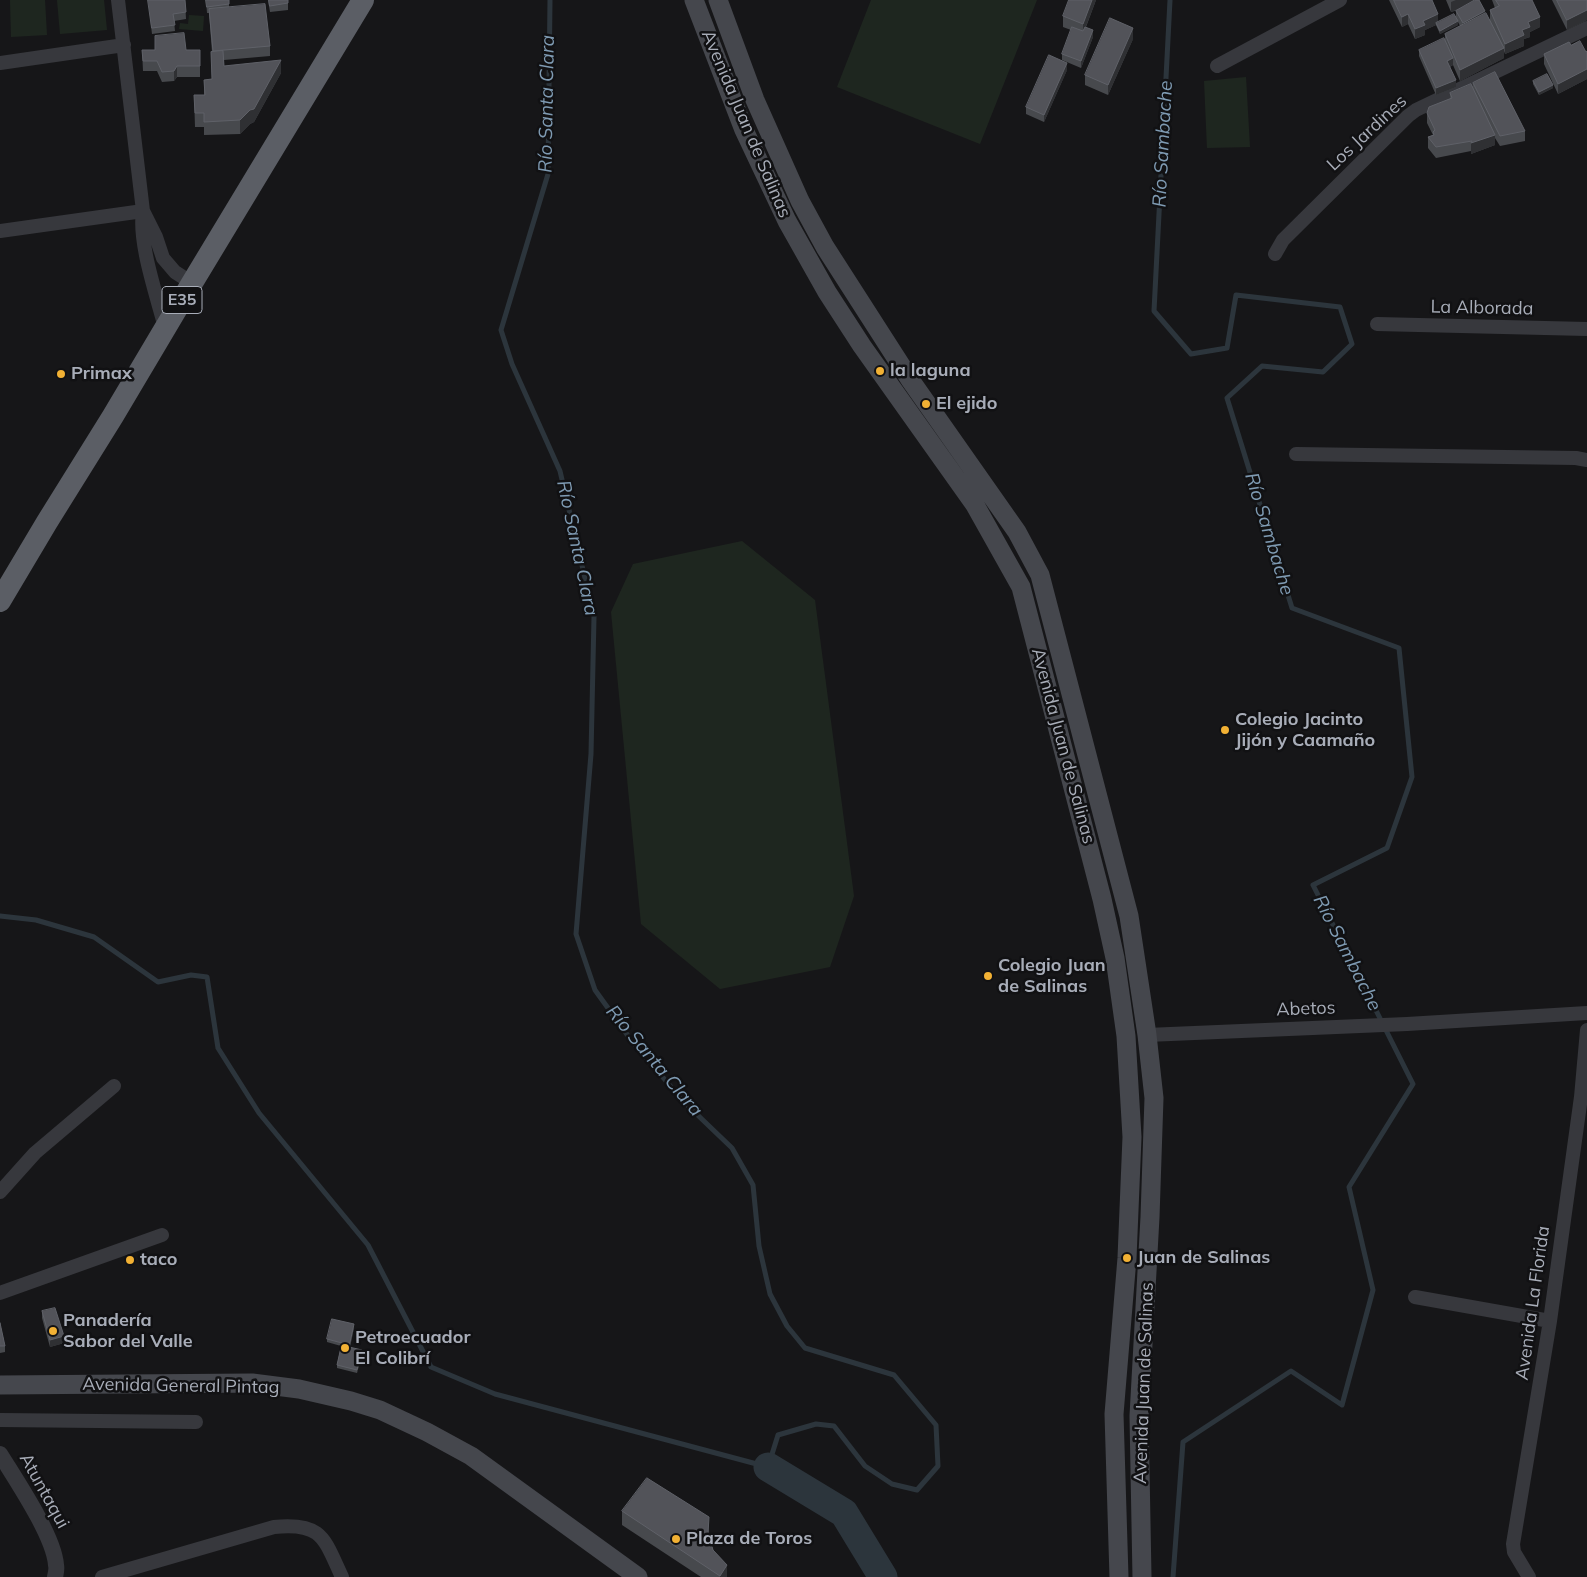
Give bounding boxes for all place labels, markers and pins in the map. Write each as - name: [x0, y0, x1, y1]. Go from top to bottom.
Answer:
- place label: la laguna: [890, 360, 971, 382]
- place label: Primax: [71, 363, 132, 385]
- marker: la laguna: [874, 365, 886, 377]
- marker: Primax: [55, 368, 67, 380]
- place label: El ejido: [936, 393, 997, 415]
- marker: El ejido: [920, 398, 932, 410]
- place label: Colegio Jacinto Jijón y Caamaño: [1235, 709, 1375, 752]
- marker: Colegio Jacinto Jijón y Caamaño: [1219, 724, 1231, 736]
- place label: Colegio Juan de Salinas: [998, 955, 1106, 998]
- marker: Colegio Juan de Salinas: [982, 970, 994, 982]
- place label: Juan de Salinas: [1137, 1247, 1270, 1269]
- place label: taco: [140, 1249, 178, 1271]
- marker: Juan de Salinas: [1121, 1252, 1133, 1264]
- marker: taco: [124, 1254, 136, 1266]
- place label: Panadería Sabor del Valle: [63, 1310, 193, 1352]
- marker: Panadería Sabor del Valle: [47, 1325, 59, 1337]
- place label: Petroecuador El Colibrí: [355, 1327, 470, 1370]
- marker: Petroecuador El Colibrí: [339, 1342, 351, 1354]
- place label: Plaza de Toros: [686, 1528, 812, 1550]
- marker: Plaza de Toros: [670, 1533, 682, 1545]

